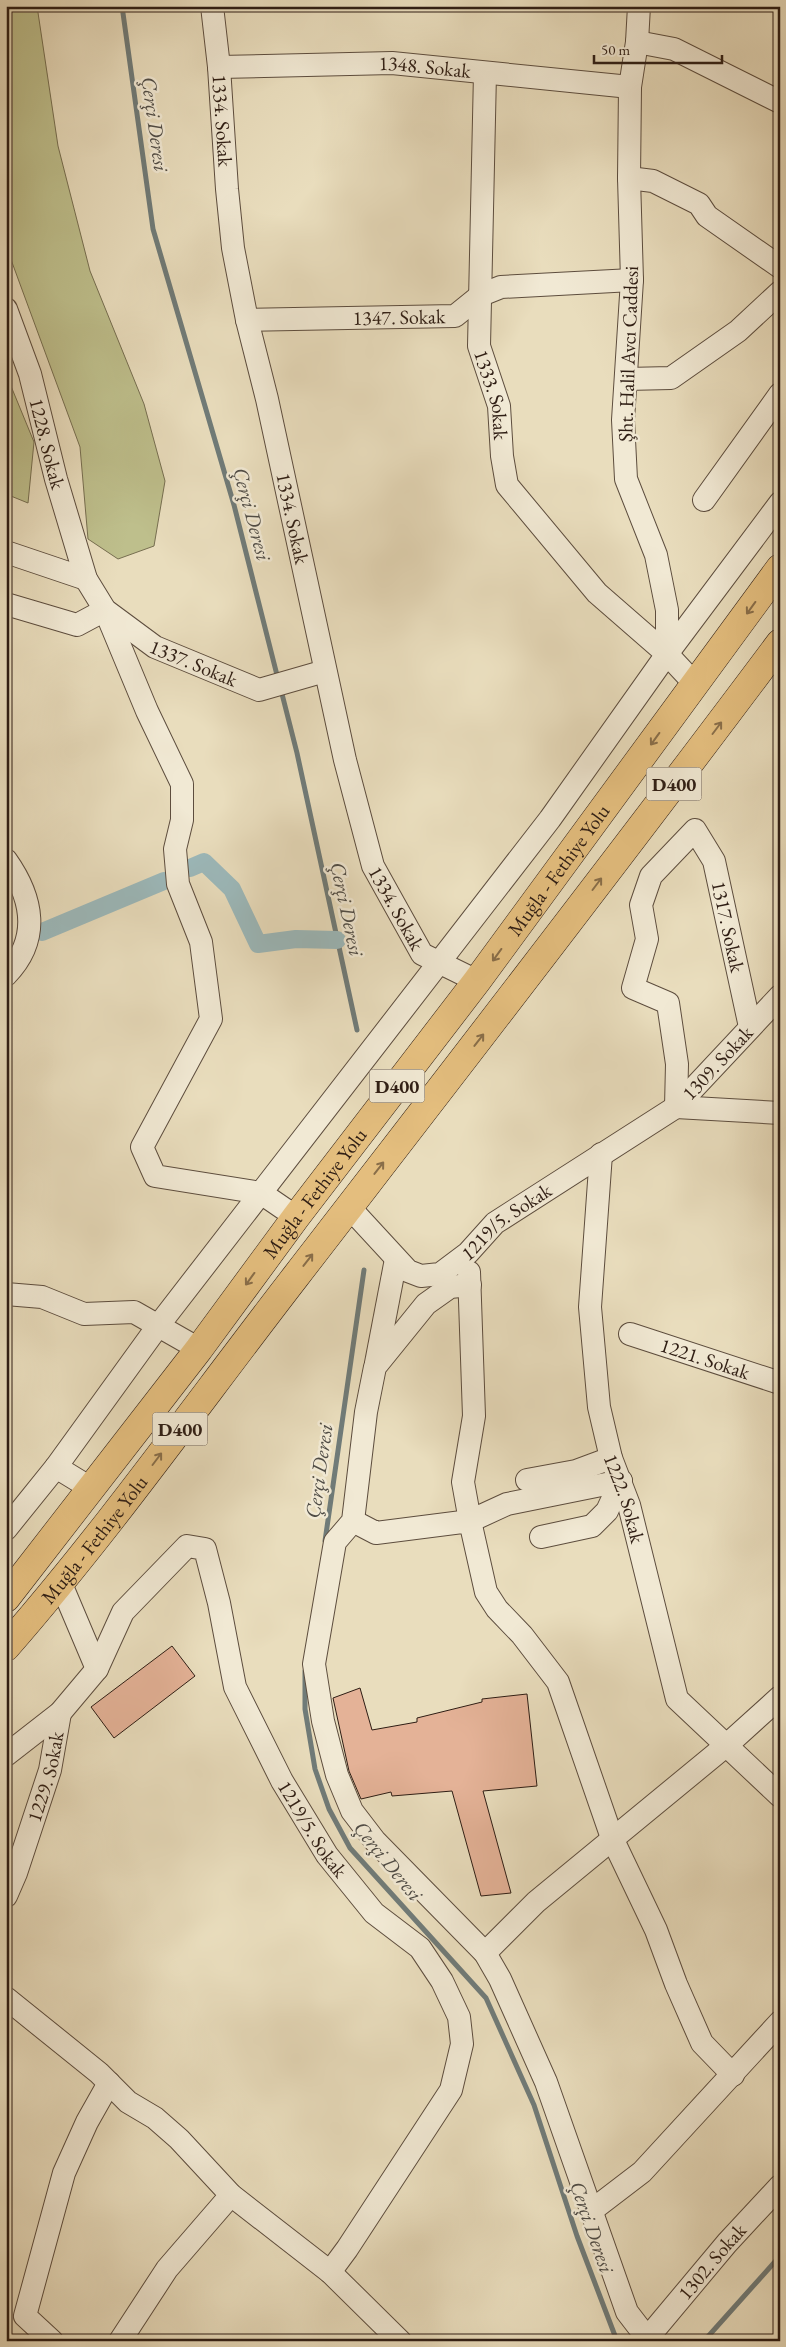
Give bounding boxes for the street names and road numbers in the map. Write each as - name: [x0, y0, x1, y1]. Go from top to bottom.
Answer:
- street label: 1348. Sokak: [378, 50, 473, 84]
- street label: 1334. Sokak: [207, 73, 239, 168]
- street label: Şht. Halil Avcı Caddesi: [612, 265, 644, 442]
- street label: 1347. Sokak: [352, 303, 446, 331]
- street label: 1333. Sokak: [468, 346, 514, 441]
- street label: 1228. Sokak: [23, 395, 71, 493]
- street label: 1334. Sokak: [270, 470, 315, 567]
- street label: 1337. Sokak: [146, 633, 242, 693]
- road number: D400: [646, 768, 702, 801]
- street label: Muğla - Fethiye Yolu: [502, 799, 616, 941]
- street label: 1334. Sokak: [363, 861, 431, 956]
- street label: 1317. Sokak: [706, 878, 751, 975]
- street label: 1309. Sokak: [676, 1020, 759, 1106]
- road number: D400: [370, 1070, 424, 1102]
- street label: Muğla - Fethiye Yolu: [257, 1122, 373, 1264]
- street label: 1219/5. Sokak: [456, 1177, 557, 1267]
- street label: 1221. Sokak: [657, 1332, 754, 1385]
- road number: D400: [152, 1412, 208, 1446]
- street label: 1222. Sokak: [598, 1450, 651, 1546]
- street label: Muğla - Fethiye Yolu: [35, 1470, 153, 1609]
- street label: 1229. Sokak: [21, 1729, 70, 1825]
- street label: 1219/5. Sokak: [272, 1776, 353, 1883]
- street label: 1302. Sokak: [672, 2217, 752, 2305]

